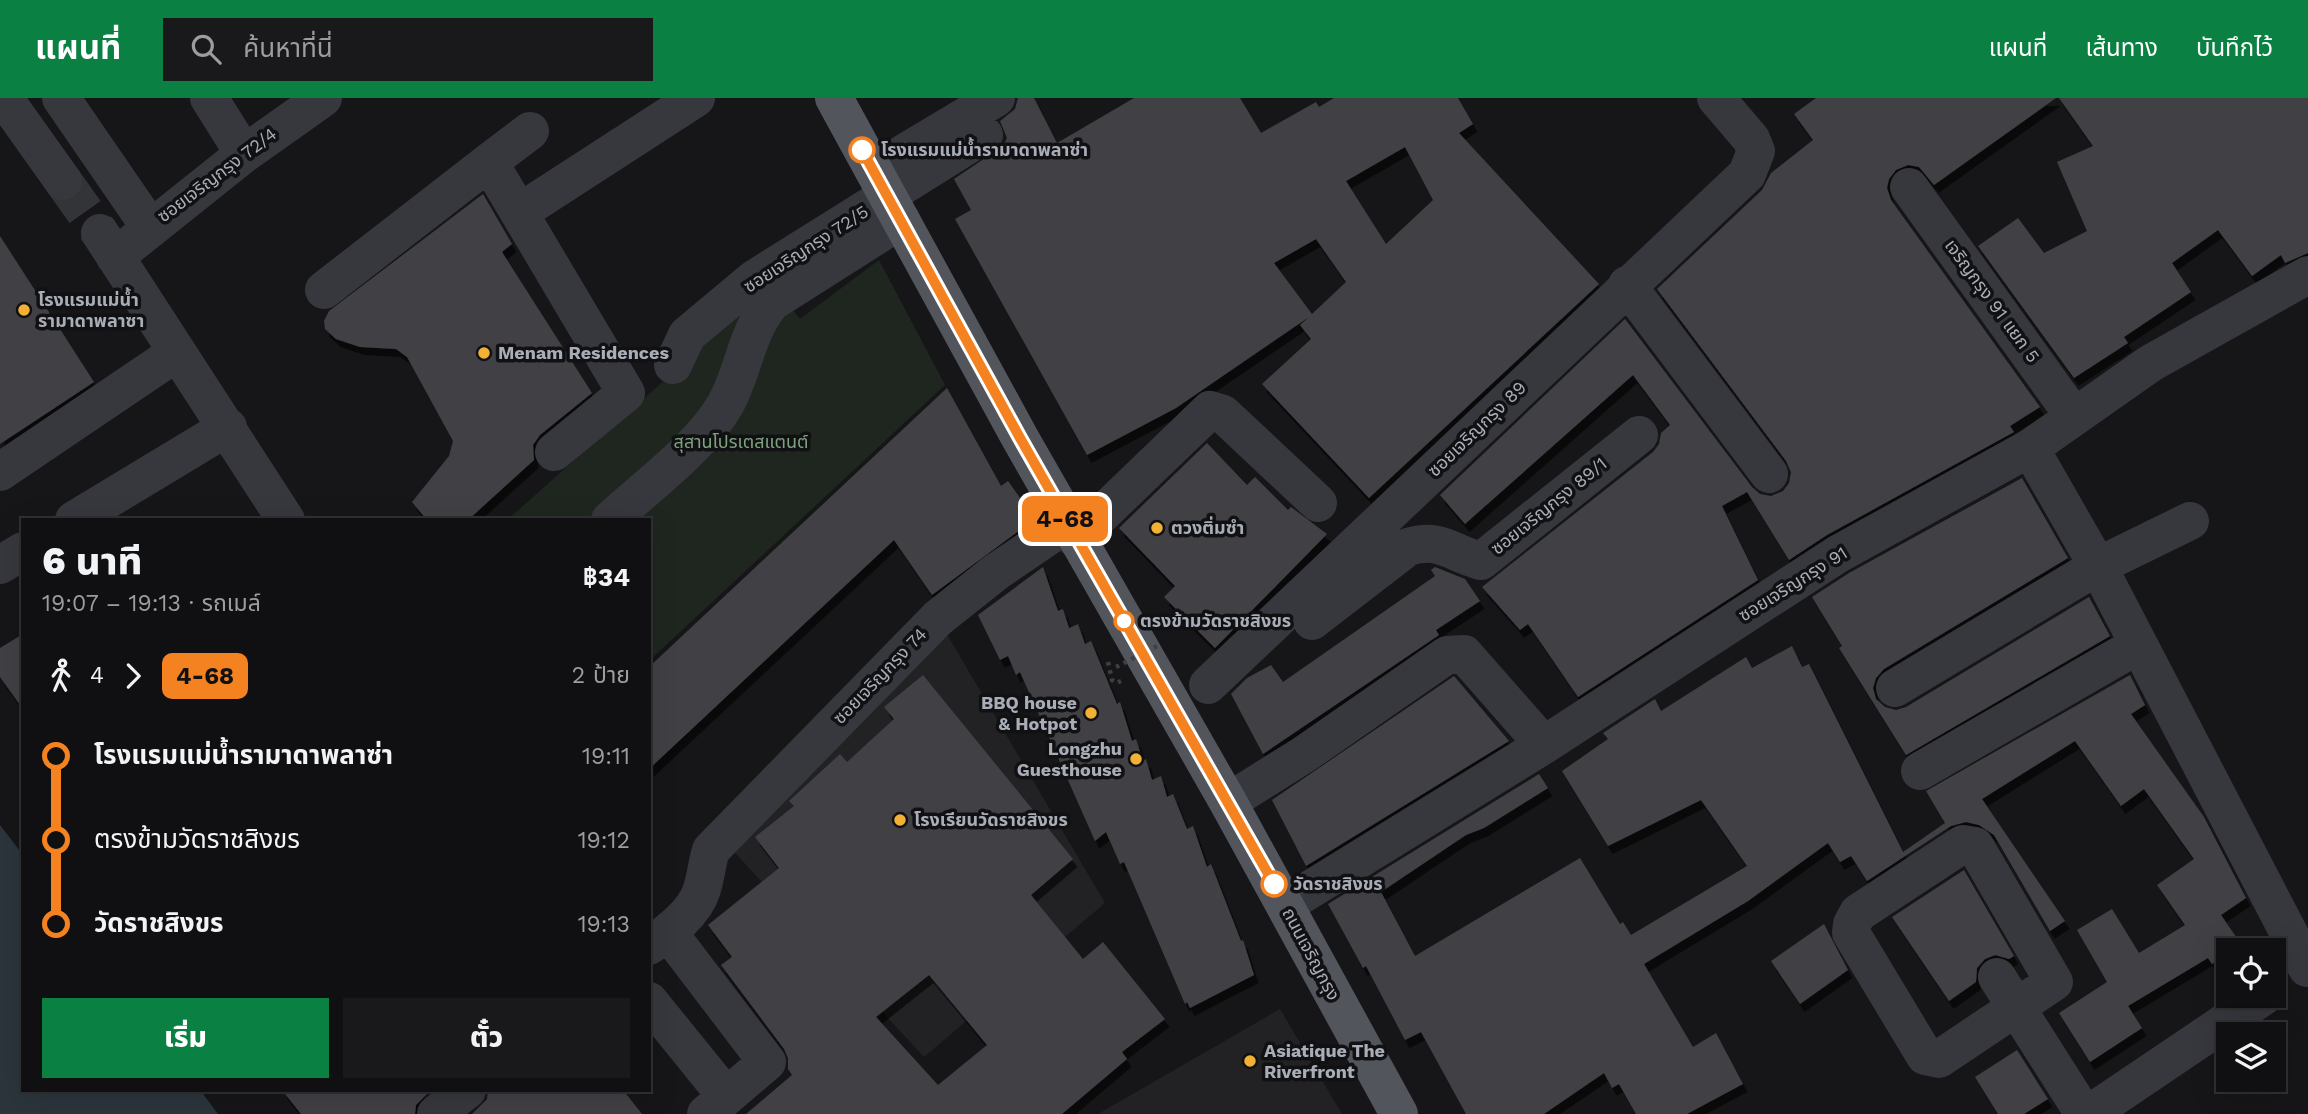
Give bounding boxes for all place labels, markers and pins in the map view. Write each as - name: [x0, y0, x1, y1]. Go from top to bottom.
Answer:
- marker: โรงแรมแม่น้ำรามาดาพลาซ่า: [849, 137, 875, 163]
- place label: โรงแรมแม่น้ำรามาดาพลาซ่า: [881, 137, 1088, 160]
- place label: โรงแรมแม่น้ำ รามาดาพลาซา: [38, 287, 144, 331]
- marker: โรงแรมแม่น้ำ รามาดาพลาซา: [16, 302, 32, 318]
- place label: Menam Residences: [498, 342, 669, 363]
- marker: Menam Residences: [476, 345, 492, 361]
- place label: ตวงติ่มซำ: [1171, 516, 1244, 538]
- marker: ตวงติ่มซำ: [1149, 520, 1165, 536]
- place label: ตรงข้ามวัดราชสิงขร: [1140, 610, 1291, 631]
- marker: ตรงข้ามวัดราชสิงขร: [1114, 611, 1134, 631]
- place label: BBQ house & Hotpot: [981, 692, 1077, 734]
- marker: BBQ house & Hotpot: [1083, 705, 1099, 721]
- place label: Longzhu Guesthouse: [1017, 738, 1122, 780]
- marker: Longzhu Guesthouse: [1128, 751, 1144, 767]
- place label: โรงเรียนวัดราชสิงขร: [914, 809, 1068, 830]
- marker: โรงเรียนวัดราชสิงขร: [892, 812, 908, 828]
- marker: วัดราชสิงขร: [1261, 871, 1287, 897]
- place label: วัดราชสิงขร: [1293, 873, 1383, 894]
- place label: Asiatique The Riverfront: [1264, 1040, 1385, 1082]
- marker: Asiatique The Riverfront: [1242, 1053, 1258, 1069]

